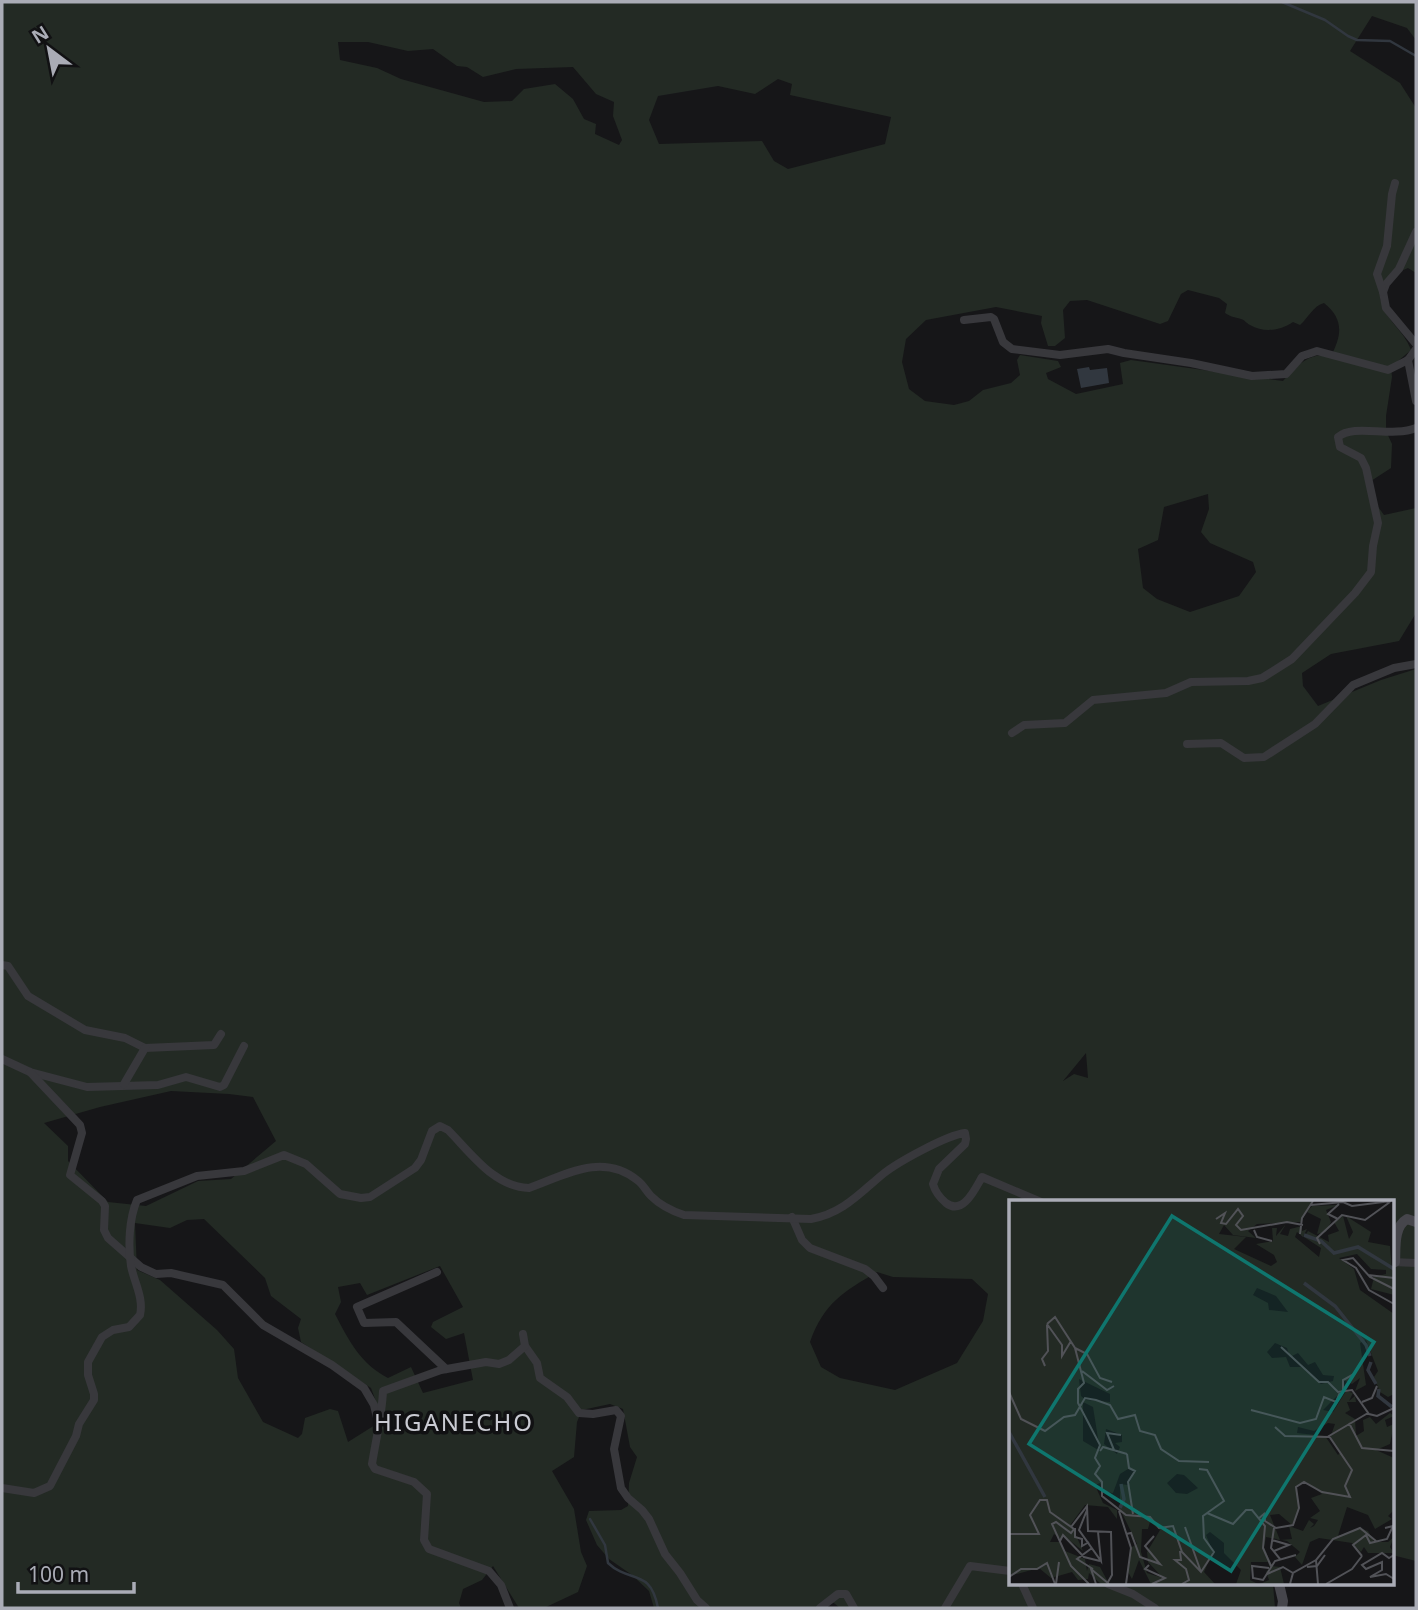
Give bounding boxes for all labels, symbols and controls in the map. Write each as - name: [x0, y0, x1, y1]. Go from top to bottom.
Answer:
- north arrow: [14, 14, 84, 84]
- text: N: [27, 19, 53, 50]
- inset map: [1009, 1200, 1394, 1586]
- district label: HIGANECHO: [374, 1405, 534, 1438]
- scale bar: [18, 1550, 133, 1594]
- text: 100 m: [28, 1560, 89, 1588]

